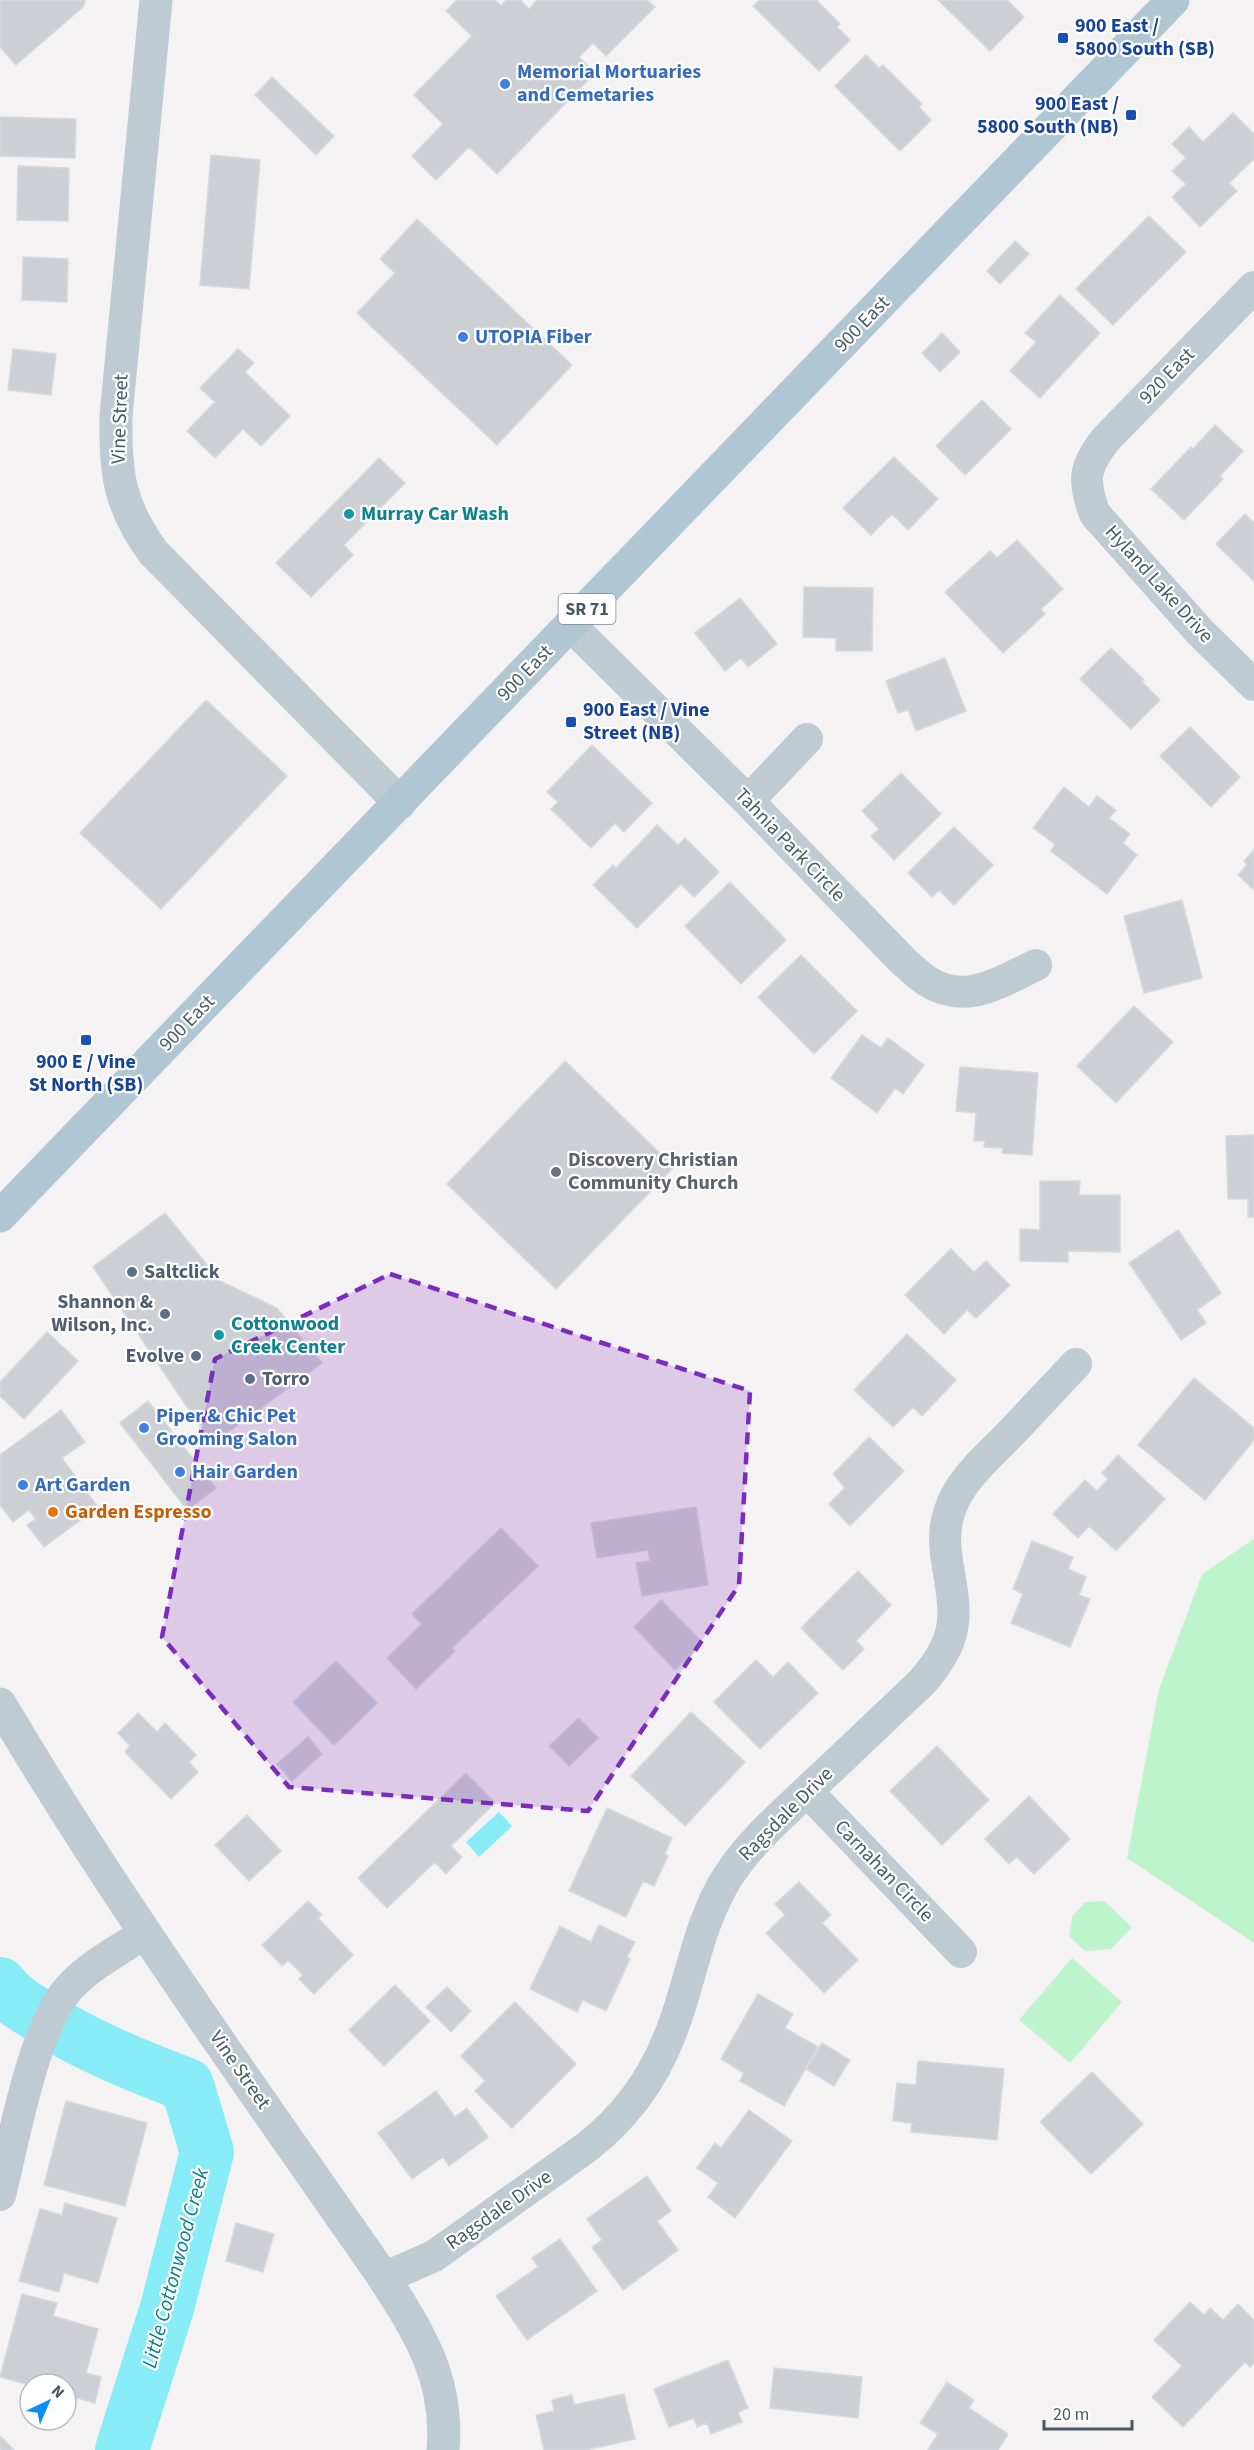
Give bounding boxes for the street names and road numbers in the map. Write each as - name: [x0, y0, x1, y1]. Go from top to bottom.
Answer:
- street label: 900 East: [828, 289, 896, 359]
- street label: 920 East: [1133, 341, 1201, 411]
- street label: Vine Street: [104, 373, 136, 465]
- street label: Hyland Lake Drive: [1098, 519, 1220, 649]
- road number: SR 71: [558, 594, 616, 624]
- street label: 900 East: [491, 638, 559, 708]
- street label: Tahnia Park Circle: [728, 782, 852, 908]
- street label: 900 East: [153, 988, 221, 1058]
- street label: Ragsdale Drive: [732, 1760, 840, 1868]
- street label: Carnahan Circle: [828, 1814, 940, 1928]
- street label: Vine Street: [203, 2025, 277, 2115]
- street label: Ragsdale Drive: [440, 2163, 558, 2257]

